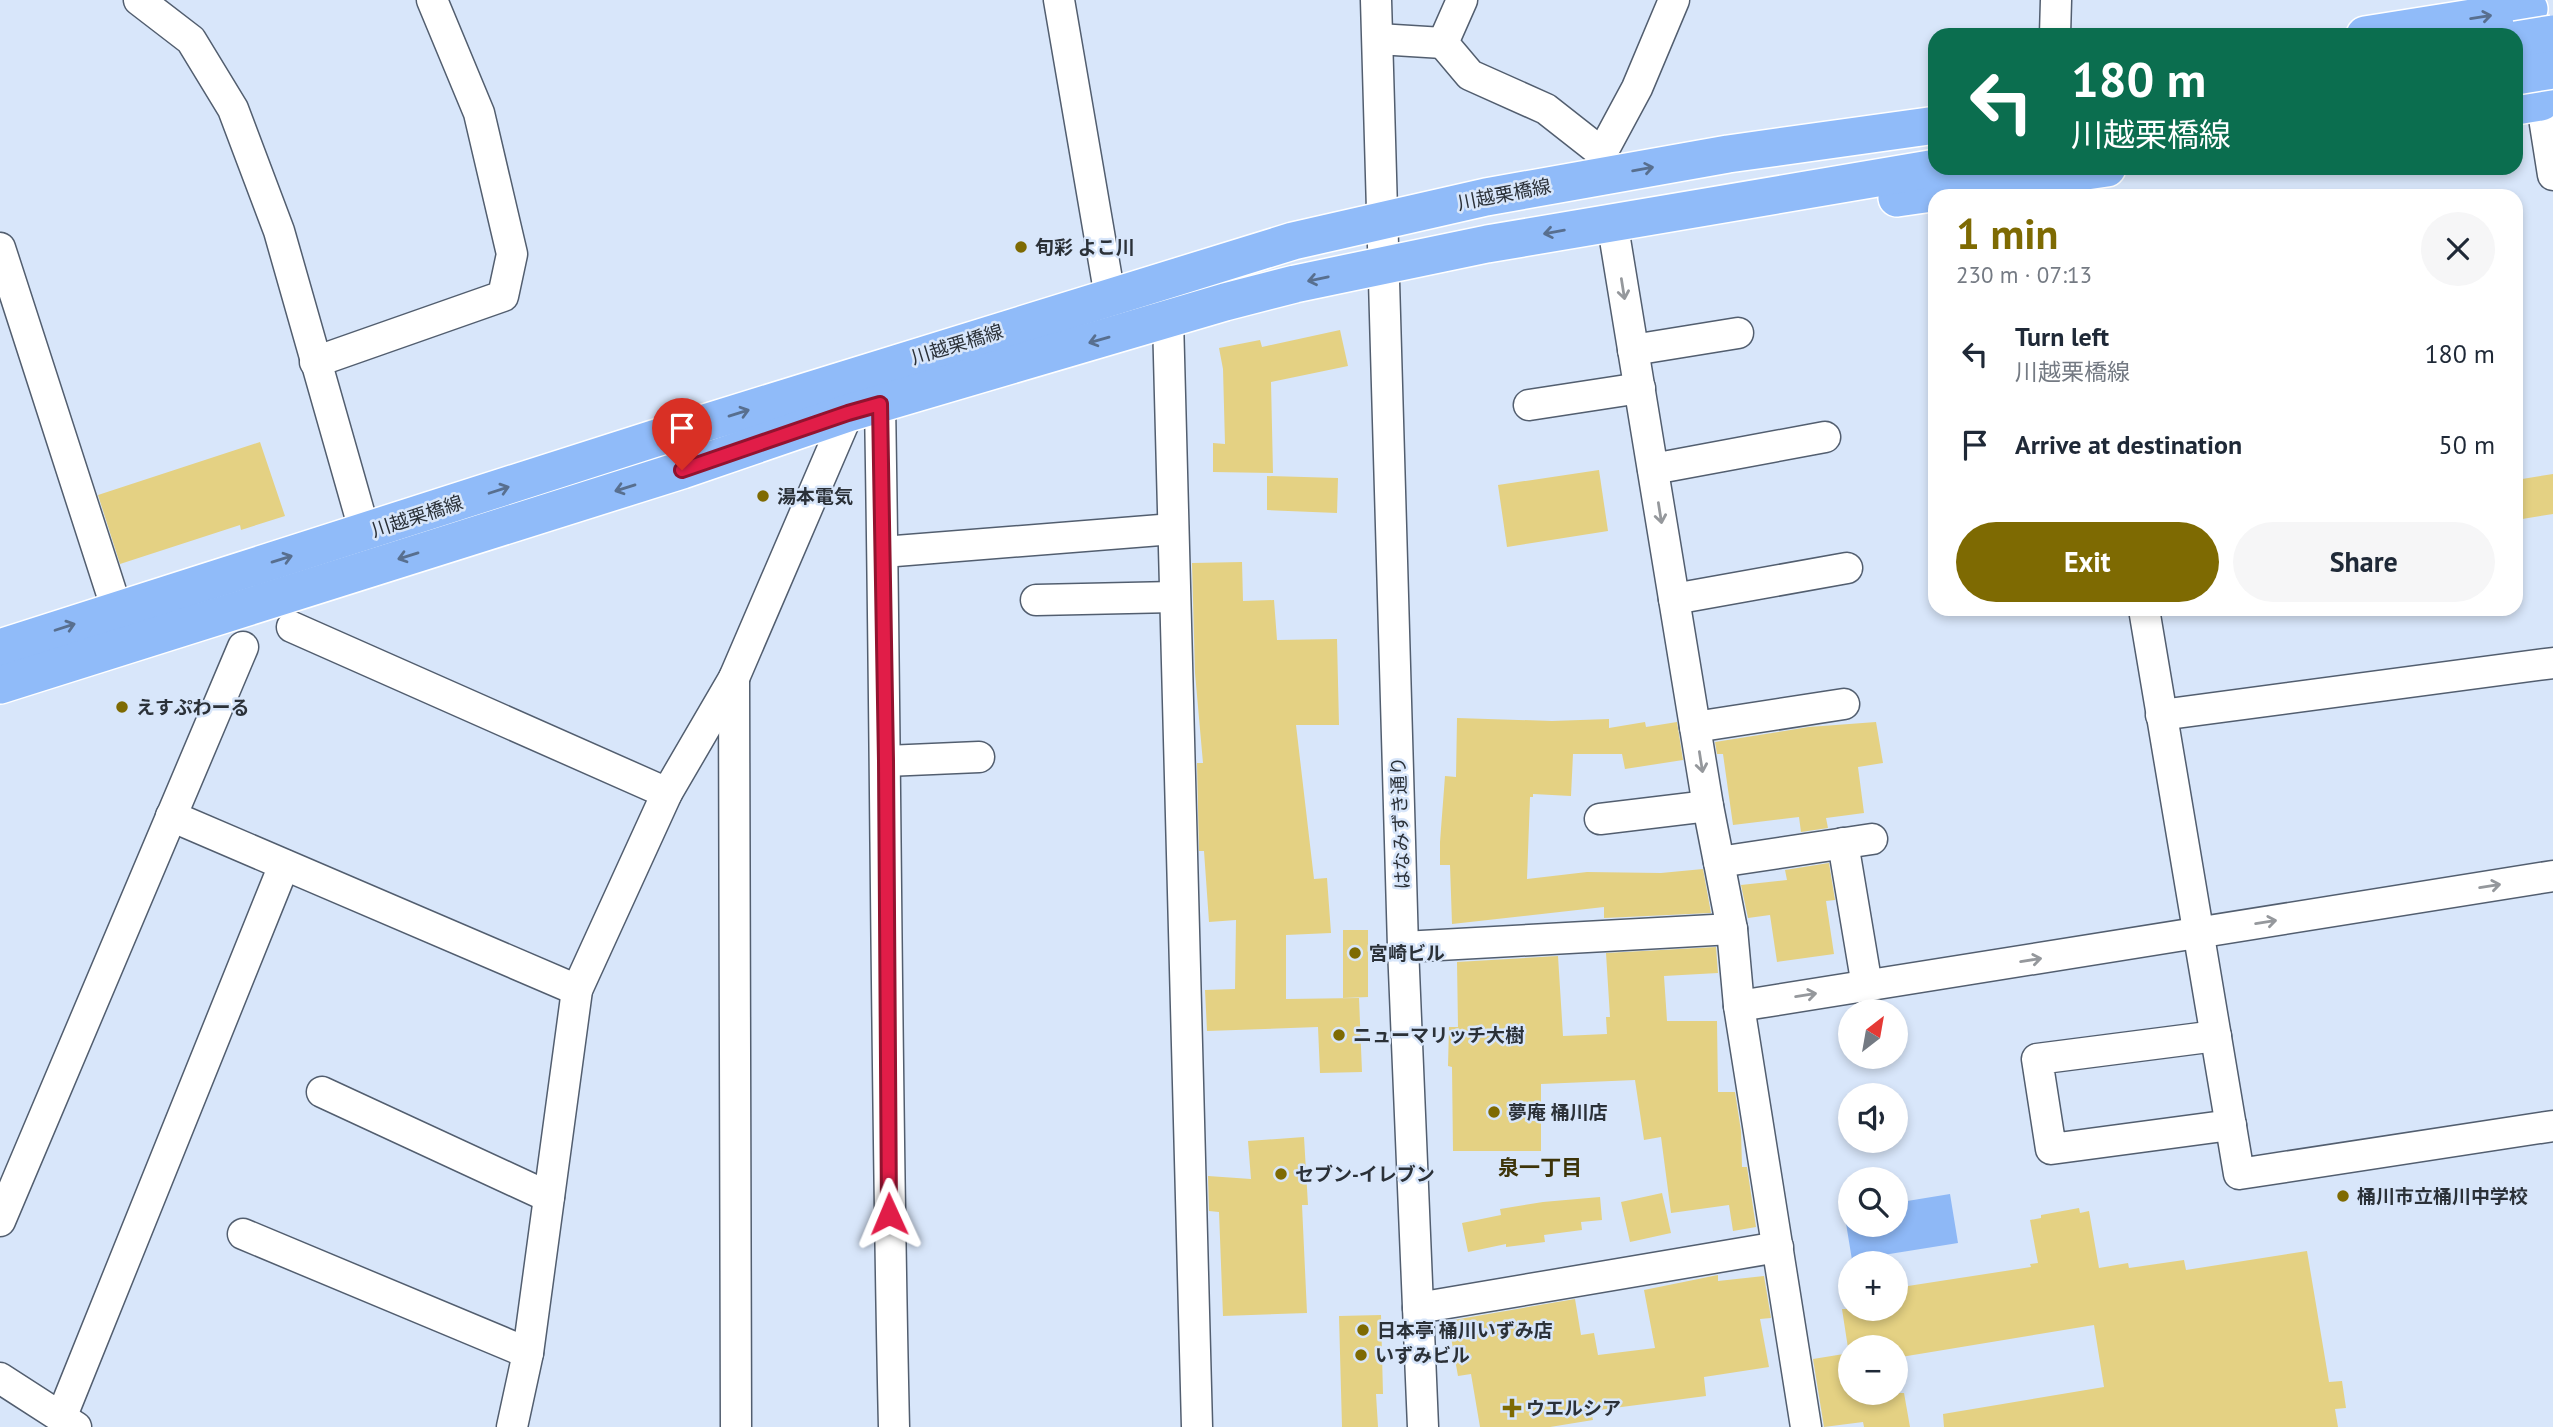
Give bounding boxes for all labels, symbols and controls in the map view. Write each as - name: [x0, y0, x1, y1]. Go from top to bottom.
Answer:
- one-way arrow: [2469, 10, 2492, 23]
- text: 180 m: [2071, 47, 2206, 111]
- icon: left: [1956, 56, 2047, 147]
- text: 川越栗橋線: [2071, 113, 2231, 155]
- one-way arrow: [1631, 162, 1654, 175]
- street label: 川越栗橋線: [1455, 173, 1553, 215]
- text: 1 min: [1956, 206, 2058, 261]
- button: close: [2421, 212, 2495, 286]
- one-way arrow: [1543, 226, 1566, 239]
- place label: 旬彩 よこ川: [1035, 235, 1135, 259]
- marker: 旬彩 よこ川: [1013, 239, 1029, 255]
- text: 230 m · 07:13: [1956, 260, 2092, 289]
- one-way arrow: [1307, 272, 1330, 286]
- one-way arrow: [1617, 277, 1630, 300]
- street label: 川越栗橋線: [908, 319, 1006, 369]
- text: Turn left: [2015, 320, 2109, 353]
- one-way arrow: [1088, 334, 1110, 347]
- icon: left: [1956, 335, 1994, 373]
- text: 180 m: [2424, 337, 2495, 370]
- text: 川越栗橋線: [2015, 357, 2130, 386]
- pin: [652, 398, 712, 470]
- one-way arrow: [727, 405, 749, 418]
- icon: arrive: [663, 409, 701, 447]
- icon: arrive: [1956, 426, 1994, 464]
- text: Arrive at destination: [2015, 428, 2242, 461]
- text: 50 m: [2439, 428, 2495, 461]
- one-way arrow: [487, 483, 509, 495]
- one-way arrow: [614, 483, 636, 495]
- place label: 湯本電気: [777, 484, 853, 508]
- marker: 湯本電気: [755, 488, 771, 504]
- street label: 川越栗橋線: [368, 490, 466, 542]
- one-way arrow: [1654, 501, 1667, 524]
- button: Exit: [1956, 522, 2219, 602]
- button: Share: [2233, 522, 2495, 602]
- one-way arrow: [271, 551, 293, 564]
- one-way arrow: [397, 551, 419, 564]
- one-way arrow: [53, 620, 75, 632]
- place label: えすぷわーる: [136, 695, 250, 719]
- marker: えすぷわーる: [114, 699, 130, 715]
- one-way arrow: [1695, 750, 1708, 773]
- street label: はなみずき通り: [1386, 756, 1414, 890]
- one-way arrow: [2478, 879, 2501, 892]
- one-way arrow: [2254, 916, 2276, 929]
- place label: 宮崎ビル: [1369, 941, 1445, 965]
- marker: 宮崎ビル: [1347, 945, 1363, 961]
- one-way arrow: [2019, 953, 2042, 966]
- one-way arrow: [1794, 988, 1817, 1001]
- north arrow: [1838, 999, 1908, 1069]
- map controls: [1838, 999, 1908, 1405]
- place label: ニューマリッチ大樹: [1353, 1023, 1524, 1047]
- marker: ニューマリッチ大樹: [1331, 1027, 1347, 1043]
- button: sound: [1838, 1083, 1908, 1153]
- place label: 夢庵 桶川店: [1508, 1100, 1608, 1124]
- marker: 夢庵 桶川店: [1486, 1104, 1502, 1120]
- district label: 泉一丁目: [1498, 1154, 1582, 1181]
- place label: セブン-イレブン: [1295, 1162, 1435, 1186]
- marker: セブン-イレブン: [1273, 1166, 1289, 1182]
- button: search: [1838, 1167, 1908, 1237]
- position arrow: [852, 1177, 926, 1251]
- place label: 桶川市立桶川中学校: [2357, 1184, 2528, 1208]
- marker: 桶川市立桶川中学校: [2335, 1188, 2351, 1204]
- button: +: [1838, 1251, 1908, 1321]
- place label: 日本亭 桶川いずみ店: [1377, 1318, 1553, 1342]
- marker: 日本亭 桶川いずみ店: [1355, 1322, 1371, 1338]
- button: −: [1838, 1335, 1908, 1405]
- place label: いずみビル: [1375, 1343, 1470, 1367]
- marker: いずみビル: [1353, 1347, 1369, 1363]
- place label: ウエルシア: [1526, 1396, 1621, 1420]
- marker: ウエルシア: [1504, 1400, 1520, 1416]

